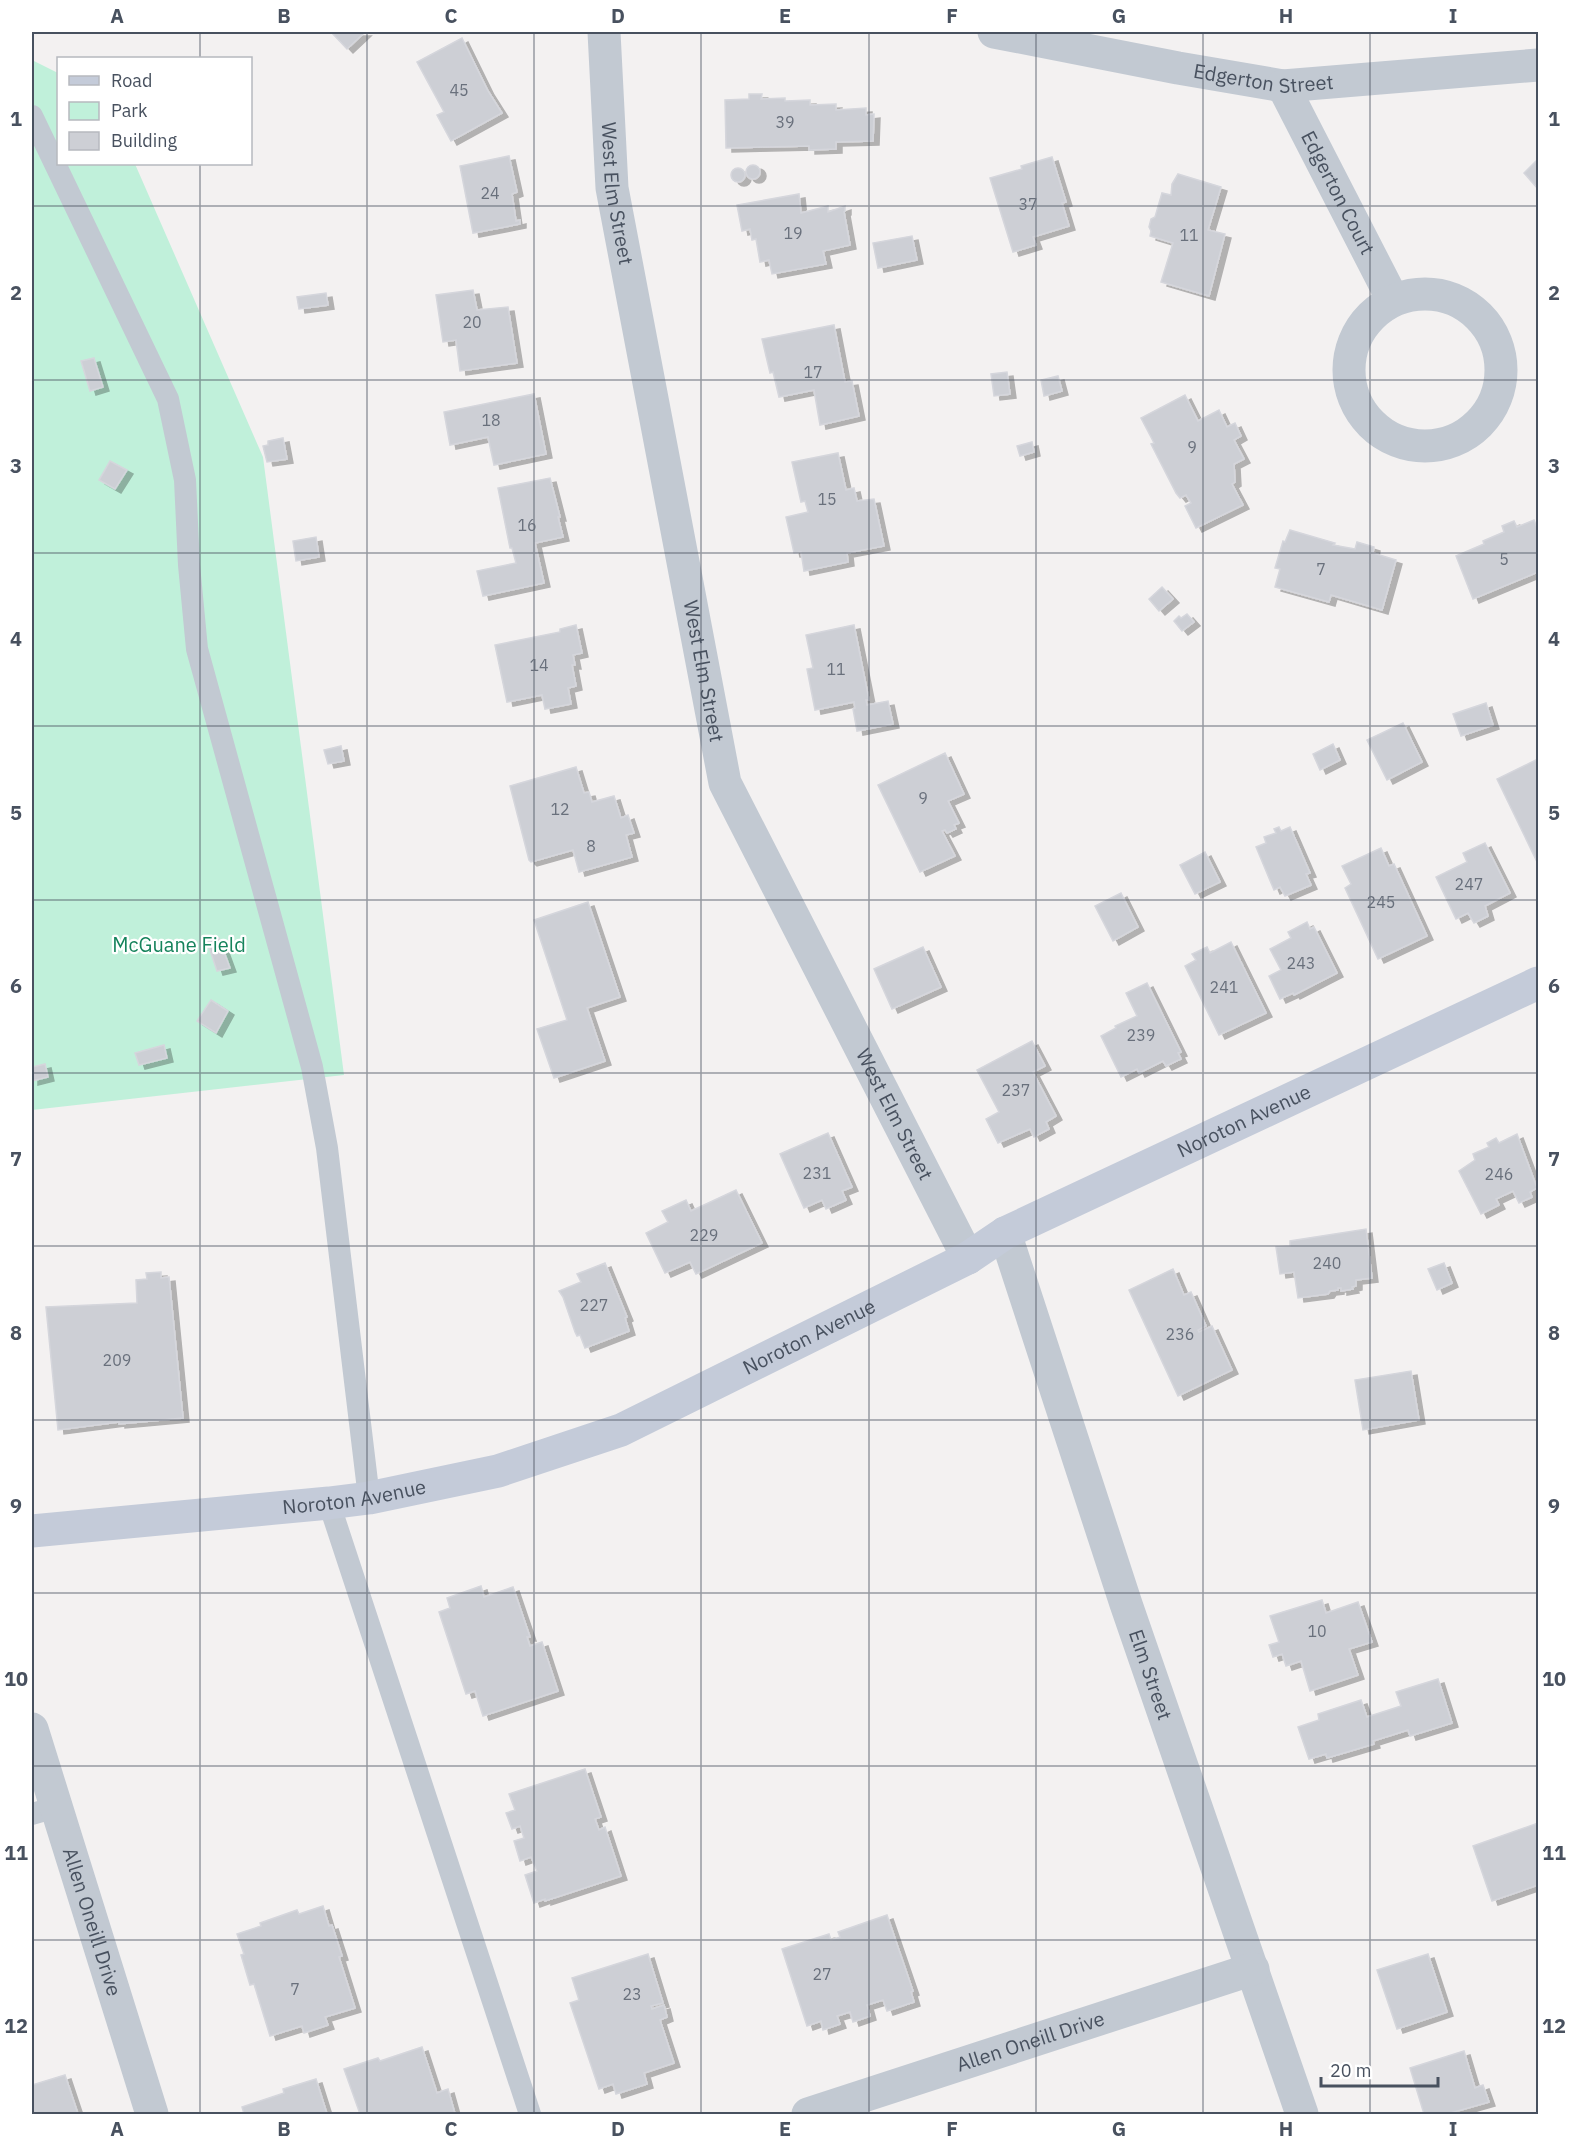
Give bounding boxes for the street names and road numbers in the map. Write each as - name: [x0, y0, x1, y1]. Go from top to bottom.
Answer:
- street label: Edgerton Street: [1192, 57, 1334, 99]
- street label: West Elm Street: [596, 121, 640, 267]
- street label: Edgerton Court: [1295, 126, 1381, 259]
- street label: West Elm Street: [678, 598, 731, 744]
- street label: West Elm Street: [850, 1044, 940, 1184]
- street label: Noroton Avenue: [1172, 1077, 1315, 1163]
- street label: Noroton Avenue: [738, 1292, 880, 1381]
- street label: Noroton Avenue: [281, 1472, 428, 1520]
- street label: Elm Street: [1123, 1626, 1179, 1723]
- street label: Allen Oneill Drive: [57, 1844, 128, 1999]
- street label: Allen Oneill Drive: [953, 2004, 1108, 2078]

